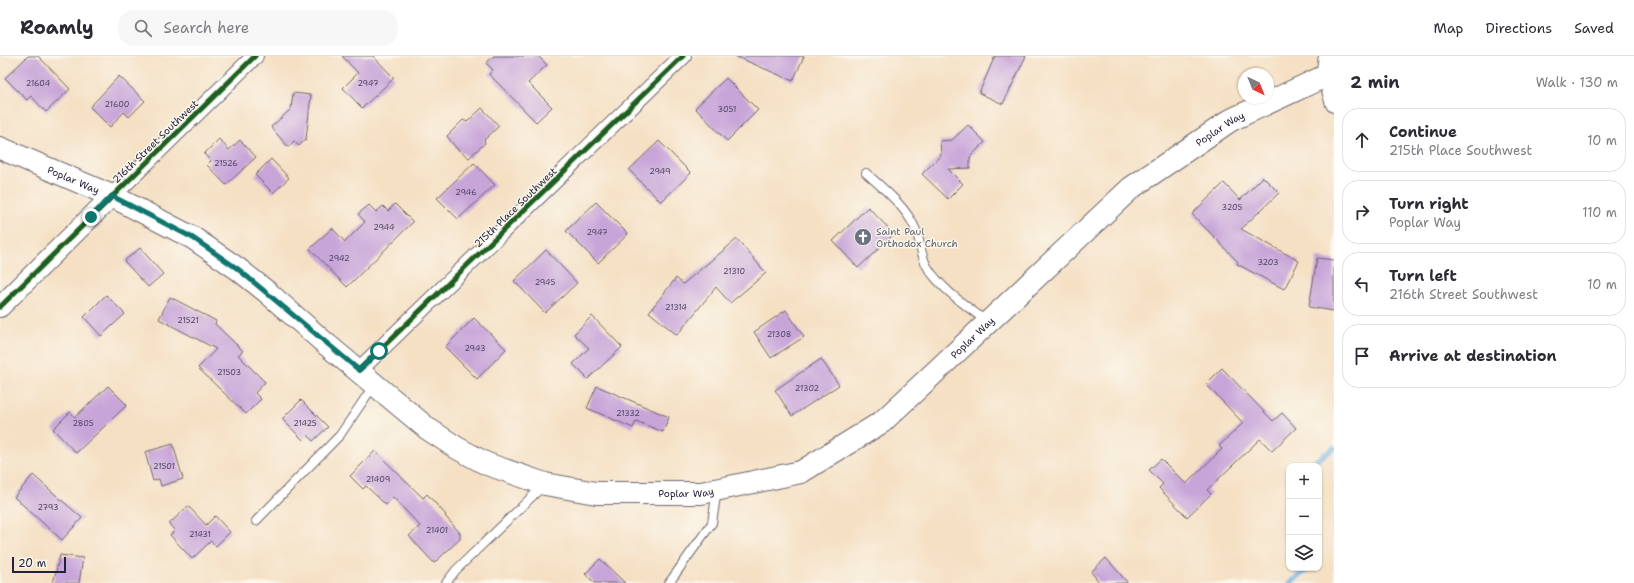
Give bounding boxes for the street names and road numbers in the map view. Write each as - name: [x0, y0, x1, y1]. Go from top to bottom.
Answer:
- street label: 216th Street Southwest: [110, 97, 201, 186]
- street label: Poplar Way: [1193, 109, 1247, 149]
- street label: Poplar Way: [45, 163, 102, 197]
- street label: 215th Place Southwest: [471, 164, 559, 250]
- street label: Poplar Way: [948, 314, 997, 361]
- street label: Poplar Way: [658, 484, 715, 500]

